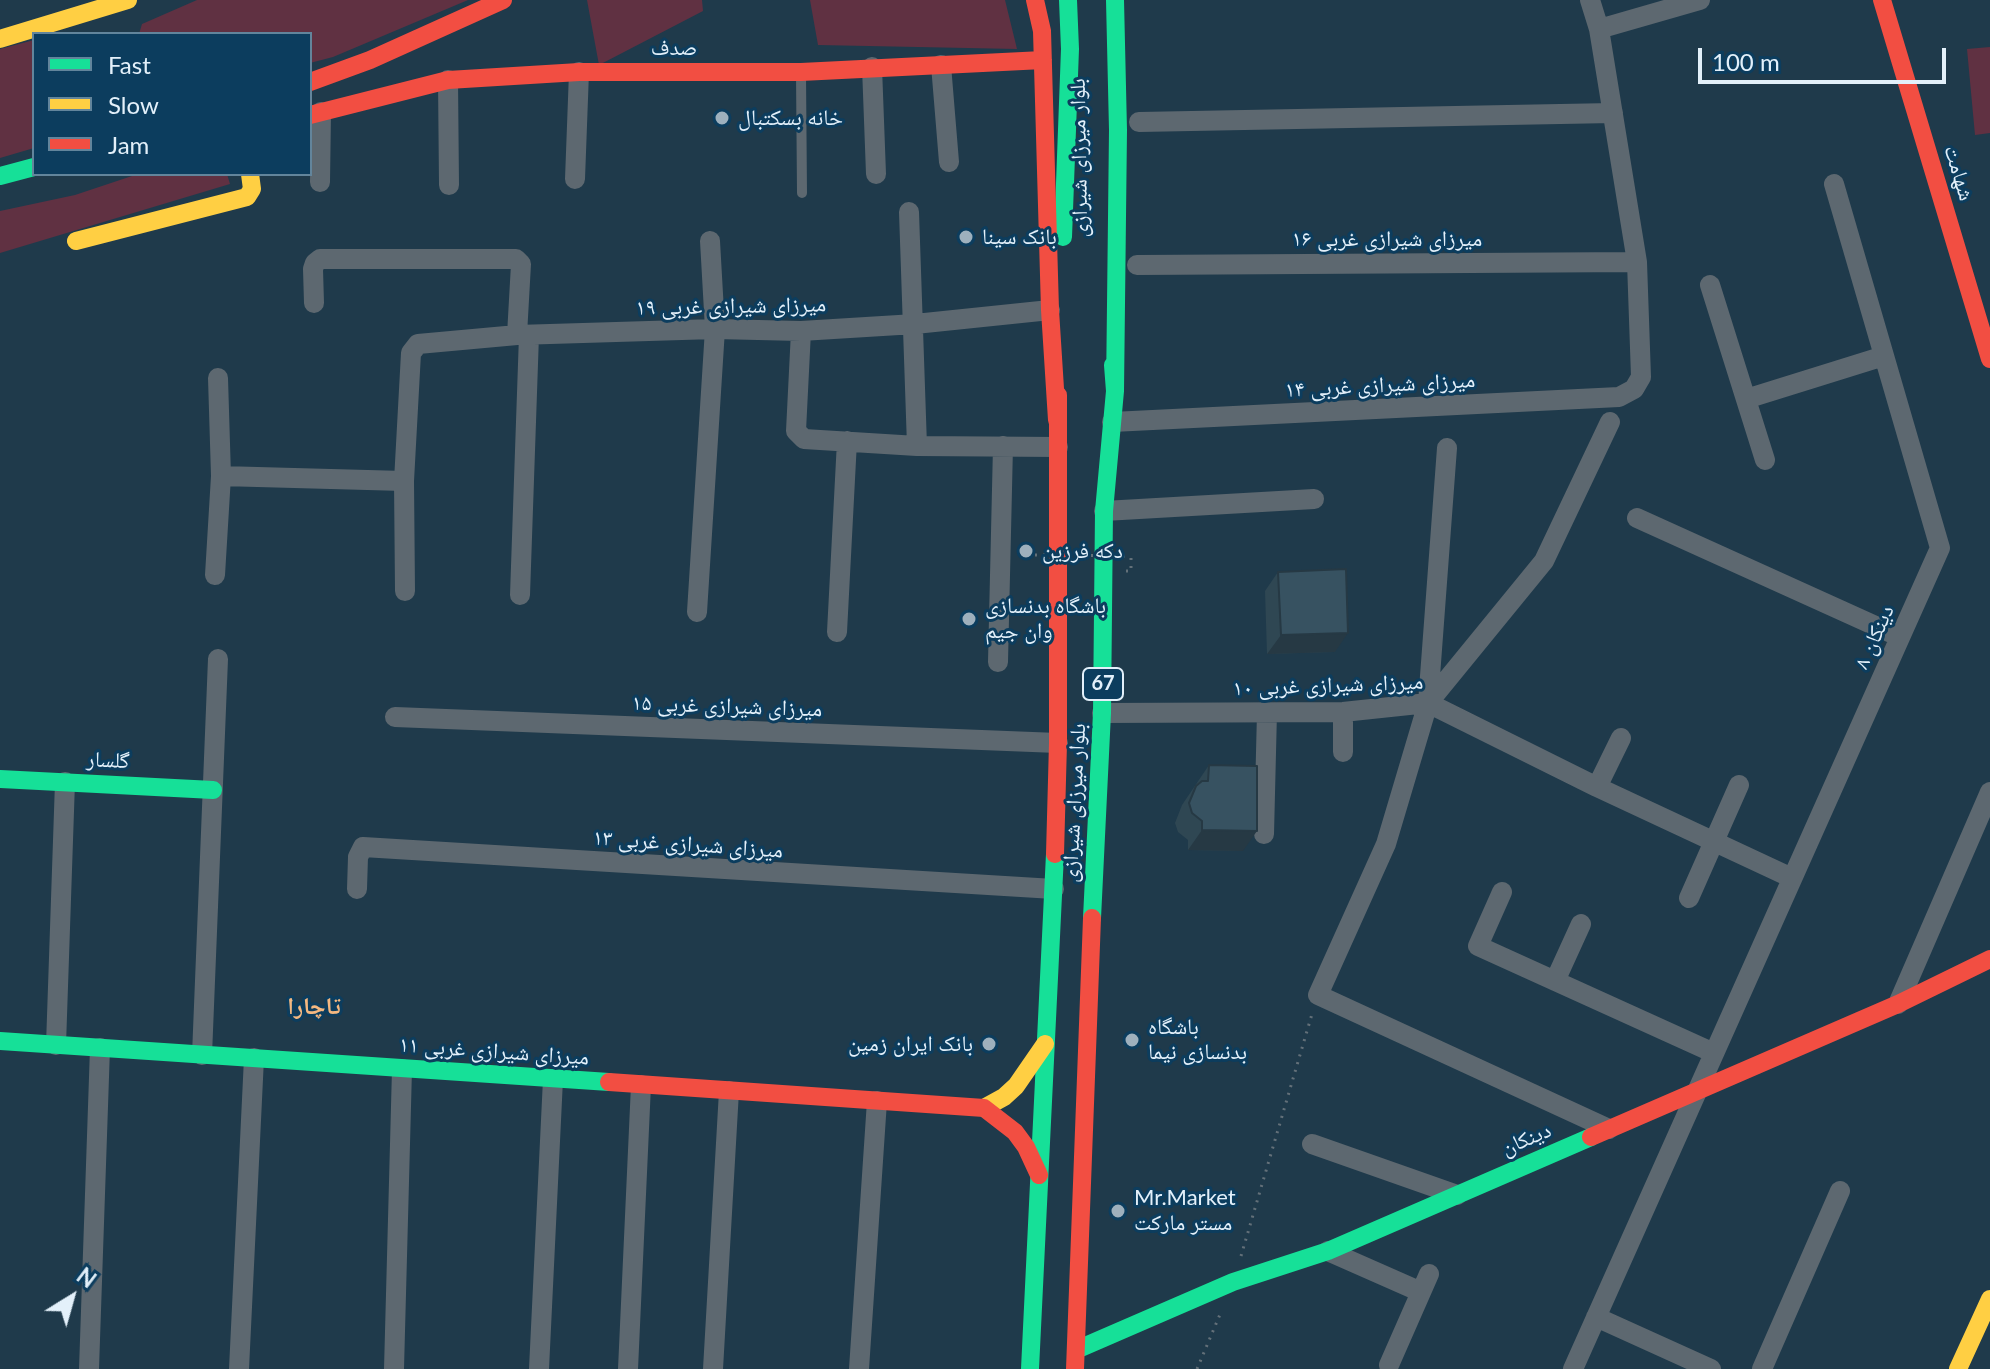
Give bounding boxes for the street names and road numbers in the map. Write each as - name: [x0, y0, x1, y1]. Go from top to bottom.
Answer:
- street label: صدف: [651, 35, 697, 61]
- street label: بلوار میرزای شیرازی: [1064, 78, 1094, 238]
- street label: شهامت: [1938, 142, 1980, 204]
- street label: ۱۶ میرزای شیرازی غربی: [1292, 226, 1482, 252]
- street label: ۱۹ میرزای شیرازی غربی: [635, 291, 827, 321]
- street label: ۱۴ میرزای شیرازی غربی: [1284, 367, 1476, 403]
- street label: ۸ دینکان: [1848, 601, 1900, 673]
- road number: 67: [1083, 668, 1123, 700]
- street label: ۱۰ میرزای شیرازی غربی: [1232, 668, 1424, 702]
- street label: ۱۵ میرزای شیرازی غربی: [631, 689, 823, 723]
- street label: بلوار میرزای شیرازی: [1057, 723, 1091, 883]
- street label: گلسار: [86, 746, 130, 774]
- street label: ۱۳ میرزای شیرازی غربی: [592, 824, 784, 864]
- street label: میرزای شیرازی غربی ۱۱: [398, 1031, 590, 1071]
- street label: دینکان: [1497, 1117, 1555, 1161]

